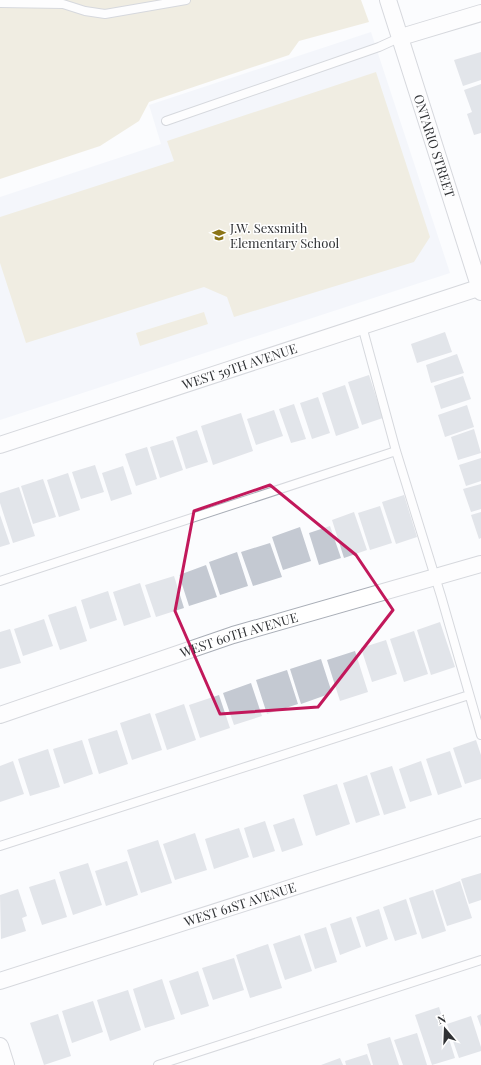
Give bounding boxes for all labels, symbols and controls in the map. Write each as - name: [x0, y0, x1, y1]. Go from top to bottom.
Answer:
- street label: ONTARIO STREET: [411, 92, 459, 199]
- place label: J.W. Sexsmith Elementary School: [229, 219, 339, 251]
- school or university icon: J.W. Sexsmith Elementary School: [211, 227, 227, 243]
- street label: WEST 59TH AVENUE: [179, 339, 299, 393]
- street label: WEST 60TH AVENUE: [176, 608, 300, 661]
- street label: WEST 61ST AVENUE: [181, 878, 298, 930]
- north arrow: [425, 1009, 465, 1049]
- text: N: [435, 1011, 448, 1027]

